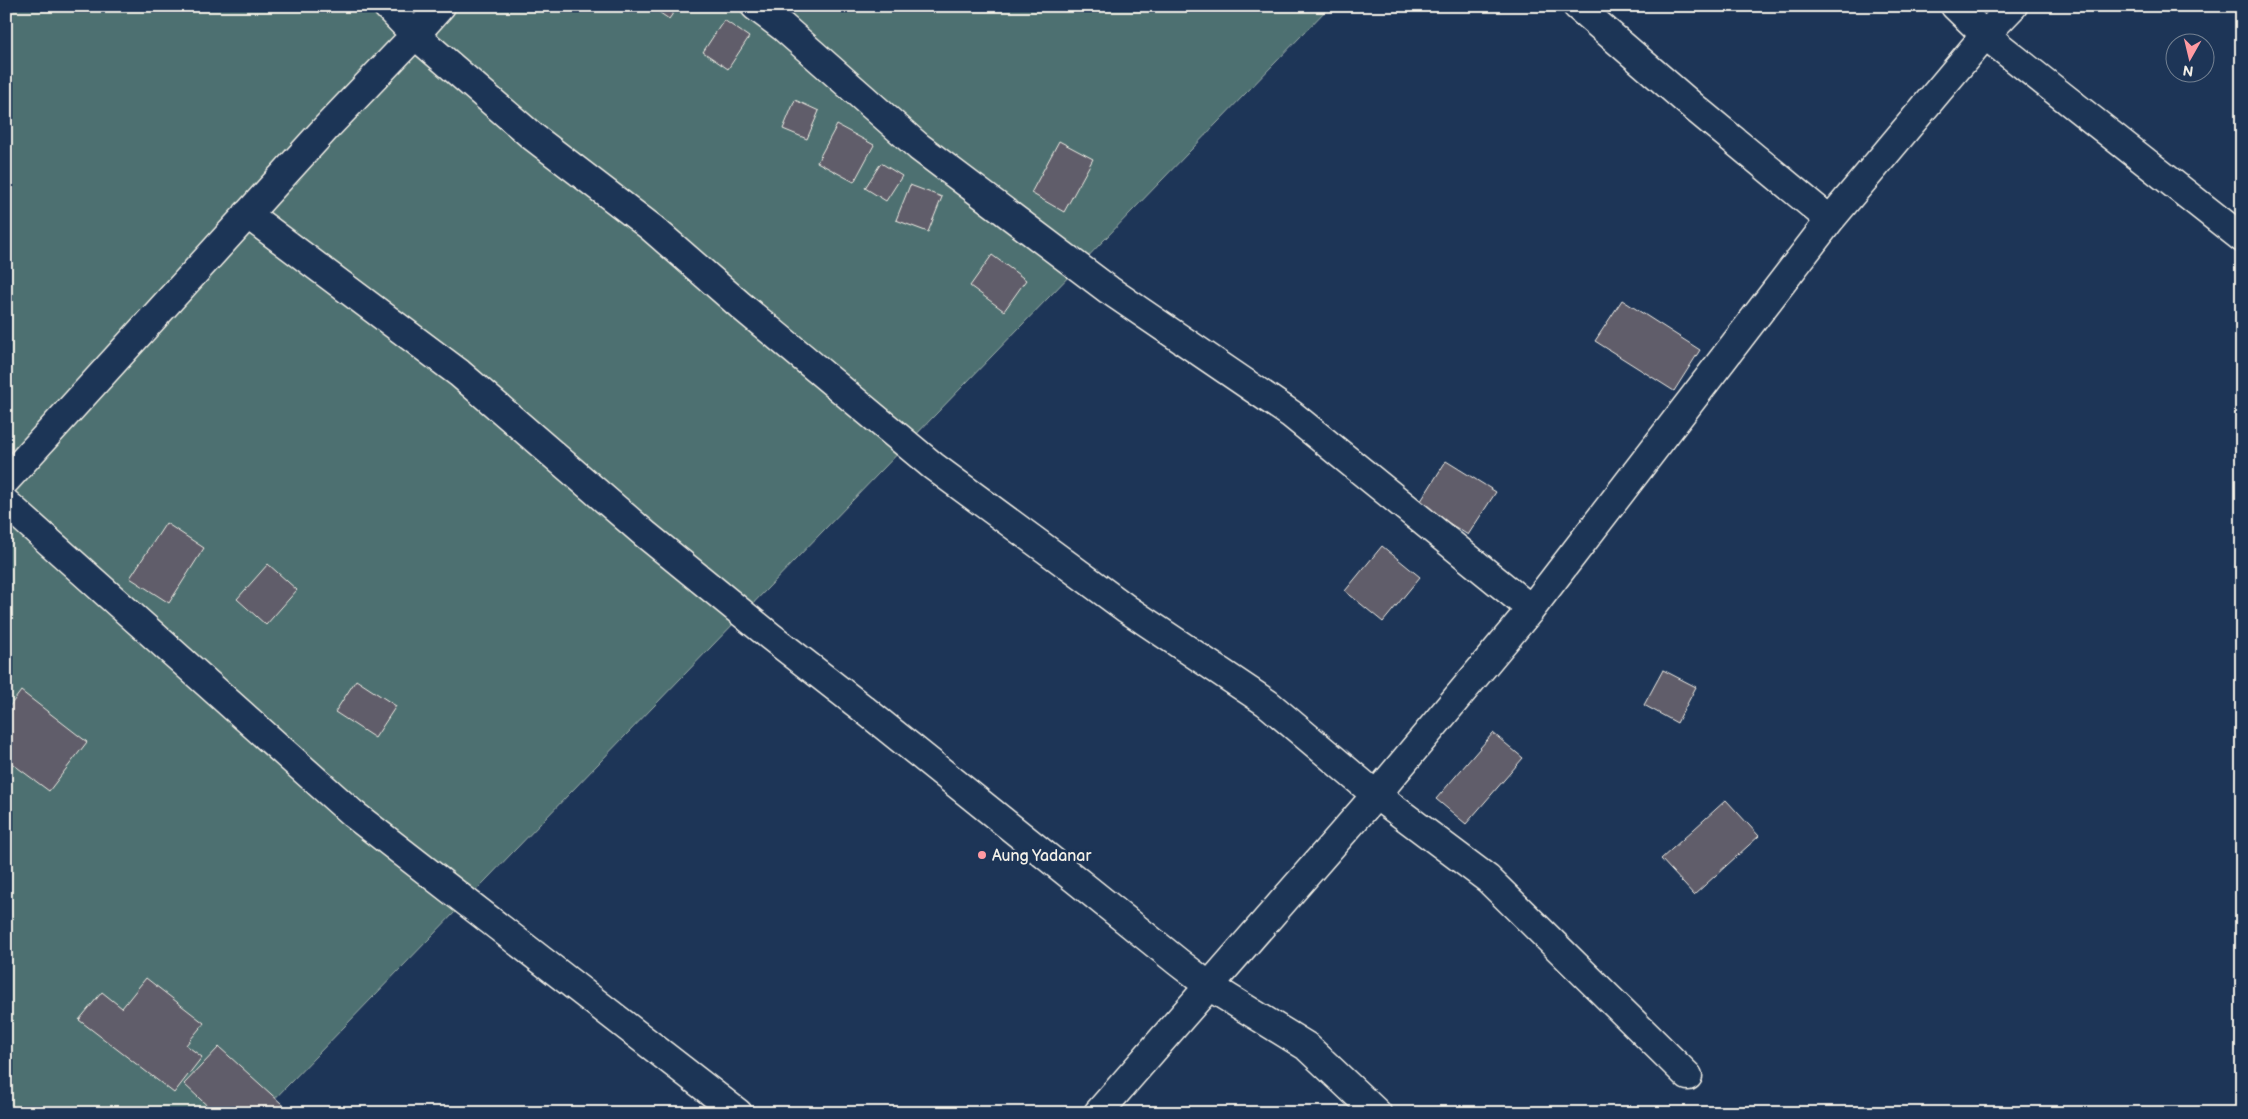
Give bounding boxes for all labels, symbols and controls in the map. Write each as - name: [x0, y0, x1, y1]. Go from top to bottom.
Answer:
- north arrow: [2166, 32, 2216, 82]
- text: N: [2182, 61, 2195, 80]
- place label: Aung Yadanar: [992, 847, 1091, 866]
- marker: Aung Yadanar: [976, 849, 988, 861]

